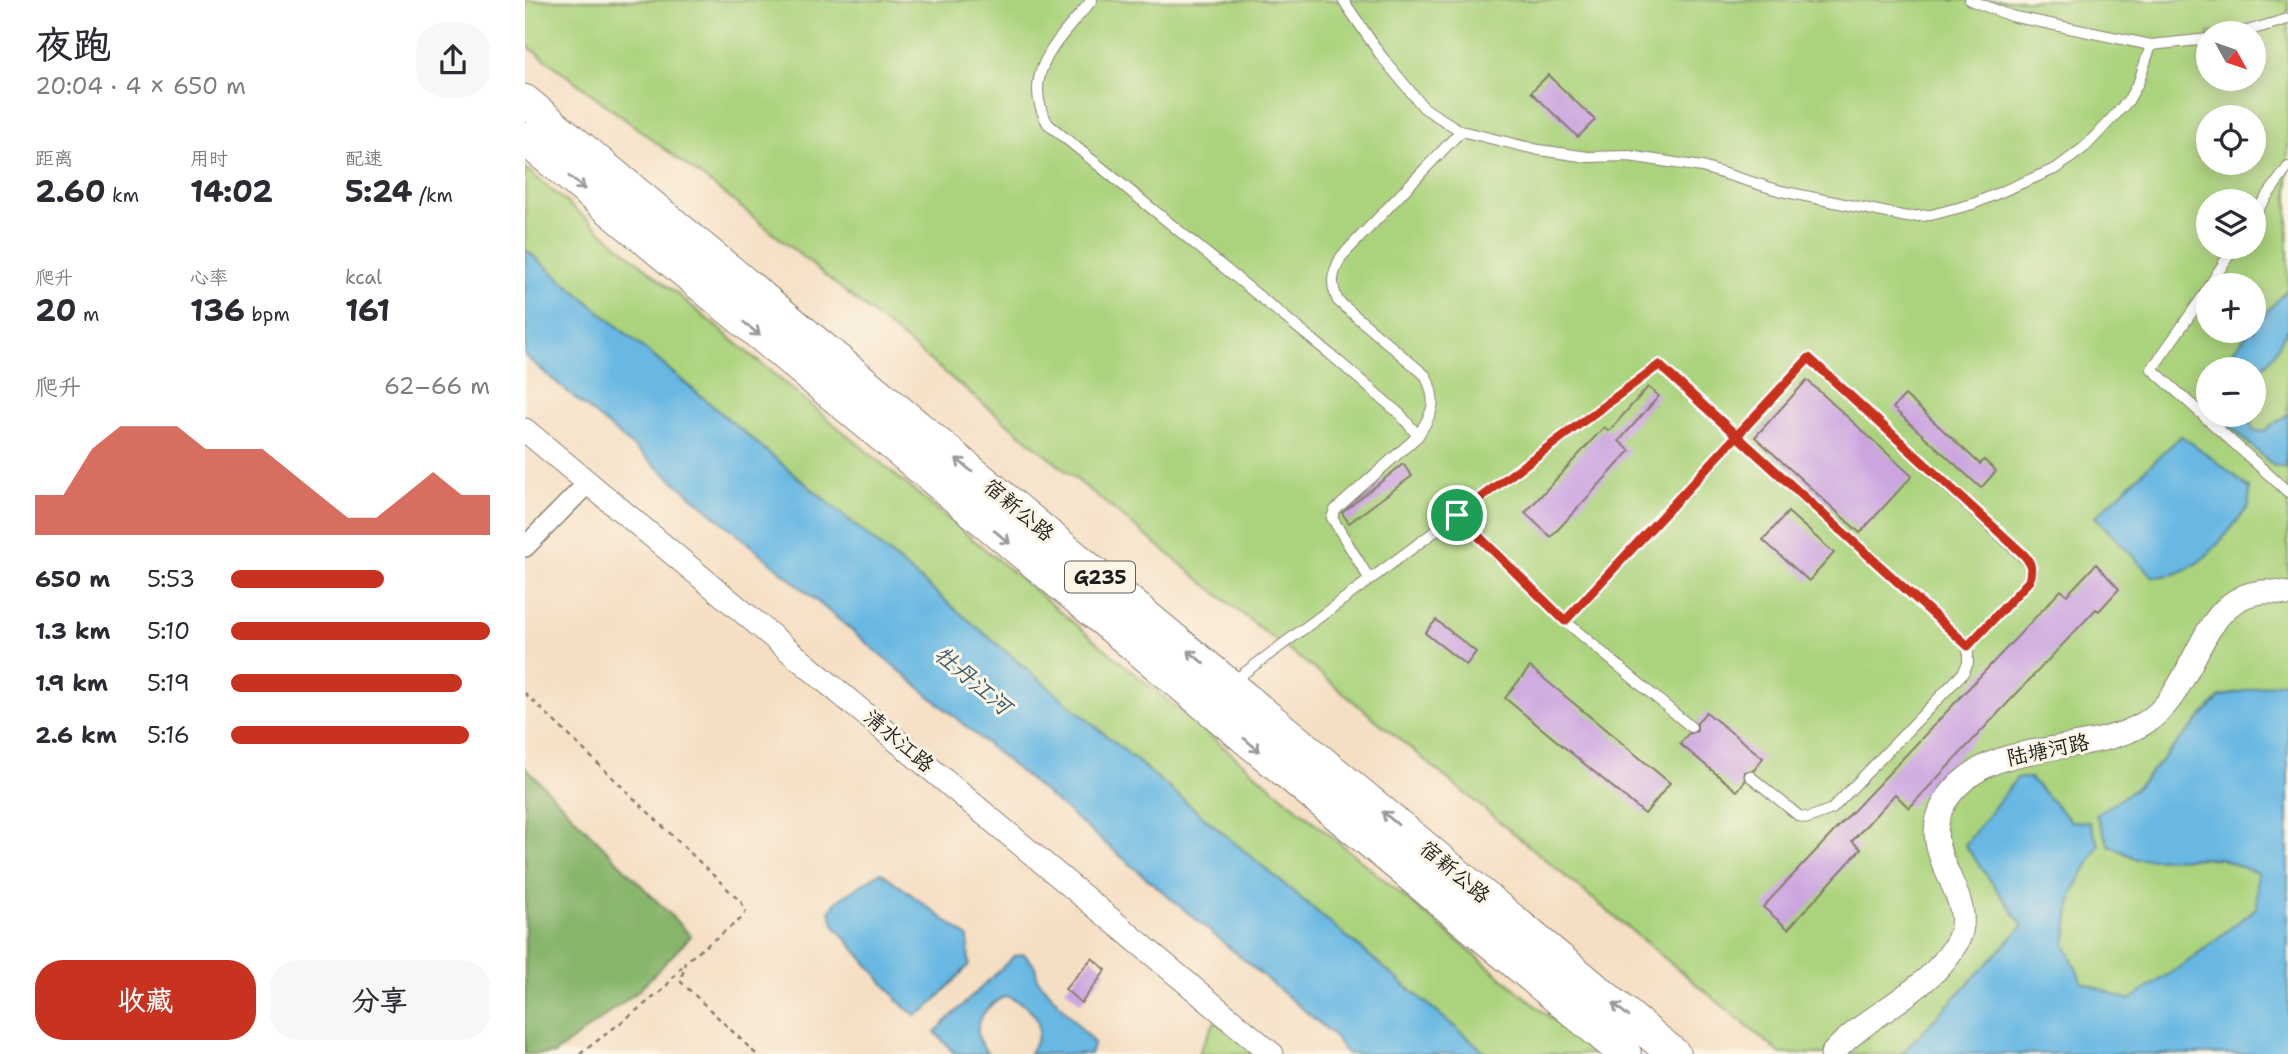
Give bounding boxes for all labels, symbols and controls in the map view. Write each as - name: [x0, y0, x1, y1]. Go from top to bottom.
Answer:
- text: 夜跑: [35, 19, 111, 70]
- north arrow: [2196, 21, 2266, 91]
- map controls: [2196, 21, 2266, 427]
- button: share: [416, 23, 490, 97]
- text: 20:04 · 4 × 650 m: [35, 71, 246, 101]
- button: locate: [2196, 105, 2266, 175]
- text: 距离: [35, 146, 73, 171]
- text: 用时: [190, 146, 228, 171]
- text: 配速: [345, 146, 383, 171]
- text: 2.60: [35, 171, 106, 212]
- text: 14:02: [190, 171, 273, 212]
- text: 5:24: [345, 171, 413, 212]
- one-way arrow: [568, 175, 586, 191]
- text: km: [106, 183, 139, 208]
- text: /km: [413, 183, 453, 208]
- button: layers: [2196, 189, 2266, 259]
- text: 爬升: [35, 265, 73, 290]
- text: 心率: [190, 265, 228, 290]
- text: kcal: [345, 265, 382, 290]
- button: +: [2196, 273, 2266, 343]
- text: 20: [35, 290, 76, 331]
- text: 136: [190, 290, 245, 331]
- text: 161: [345, 290, 390, 331]
- text: m: [76, 302, 99, 327]
- text: bpm: [245, 302, 290, 327]
- one-way arrow: [743, 321, 761, 337]
- button: −: [2196, 357, 2266, 427]
- text: 62–66 m: [384, 371, 490, 401]
- text: 爬升: [35, 372, 81, 402]
- one-way arrow: [956, 457, 974, 473]
- street label: 宿新公路: [978, 472, 1060, 548]
- pin: [1427, 485, 1487, 545]
- icon: arrive: [1438, 496, 1476, 534]
- one-way arrow: [993, 529, 1011, 545]
- road number: G235: [1065, 562, 1135, 592]
- text: 650 m: [35, 564, 110, 594]
- text: 5:53: [147, 564, 195, 594]
- text: 1.3 km: [35, 616, 110, 646]
- text: 5:10: [147, 616, 190, 646]
- water label: 牡丹江河: [928, 639, 1021, 724]
- one-way arrow: [1187, 649, 1205, 665]
- text: 1.9 km: [35, 668, 108, 698]
- text: 5:19: [147, 668, 190, 698]
- street label: 清水江路: [858, 703, 940, 779]
- text: 2.6 km: [35, 720, 117, 750]
- text: 5:16: [147, 720, 190, 750]
- street label: 陆塘河路: [2004, 728, 2092, 772]
- one-way arrow: [1243, 738, 1261, 753]
- one-way arrow: [1381, 810, 1399, 826]
- street label: 宿新公路: [1414, 834, 1496, 910]
- button: 收藏: [35, 960, 256, 1040]
- button: 分享: [270, 960, 490, 1040]
- one-way arrow: [1613, 1002, 1631, 1018]

